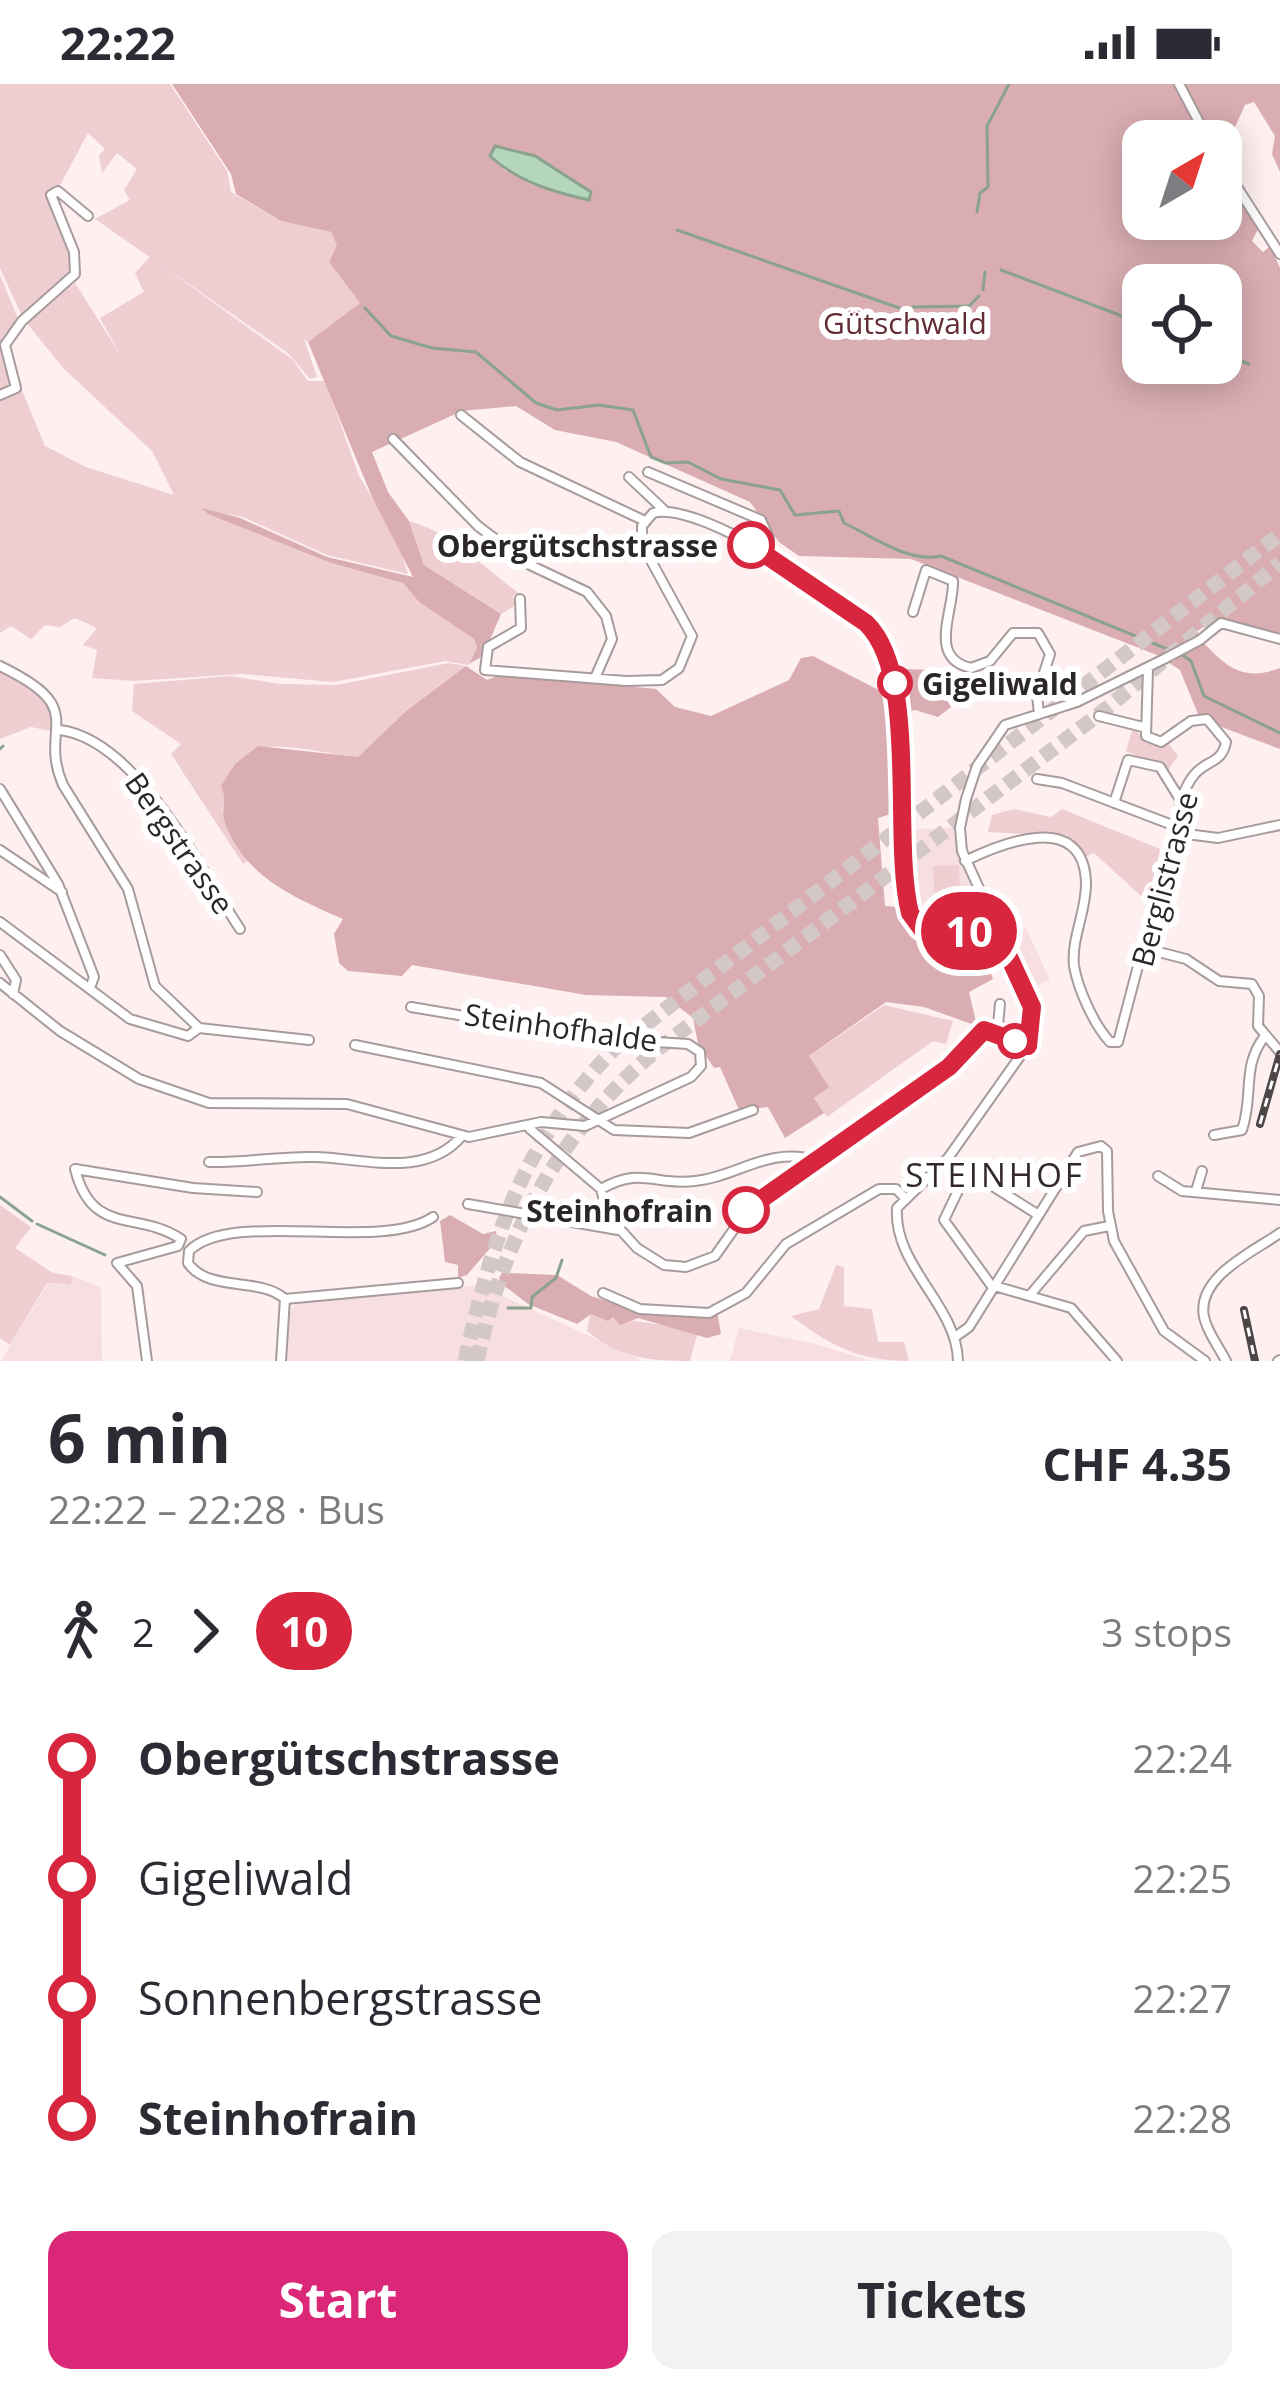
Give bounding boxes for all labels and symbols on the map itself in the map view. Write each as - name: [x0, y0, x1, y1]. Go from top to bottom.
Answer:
- north arrow: [1122, 120, 1242, 240]
- park label: Gütschwald: [823, 302, 987, 343]
- marker: Obergütschstrasse: [729, 523, 773, 567]
- place label: Obergütschstrasse: [437, 525, 718, 566]
- place label: Gigeliwald: [922, 663, 1078, 704]
- marker: Gigeliwald: [879, 667, 911, 699]
- street label: Bergstrasse: [116, 764, 244, 922]
- street label: Berglistrasse: [1121, 787, 1207, 971]
- line badge: 10: [915, 892, 1023, 970]
- street label: Steinhofhalde: [462, 993, 660, 1061]
- unlabelled marker: [999, 1025, 1031, 1057]
- district label: STEINHOF: [905, 1152, 1085, 1197]
- marker: Steinhofrain: [724, 1188, 768, 1232]
- place label: Steinhofrain: [526, 1190, 713, 1231]

